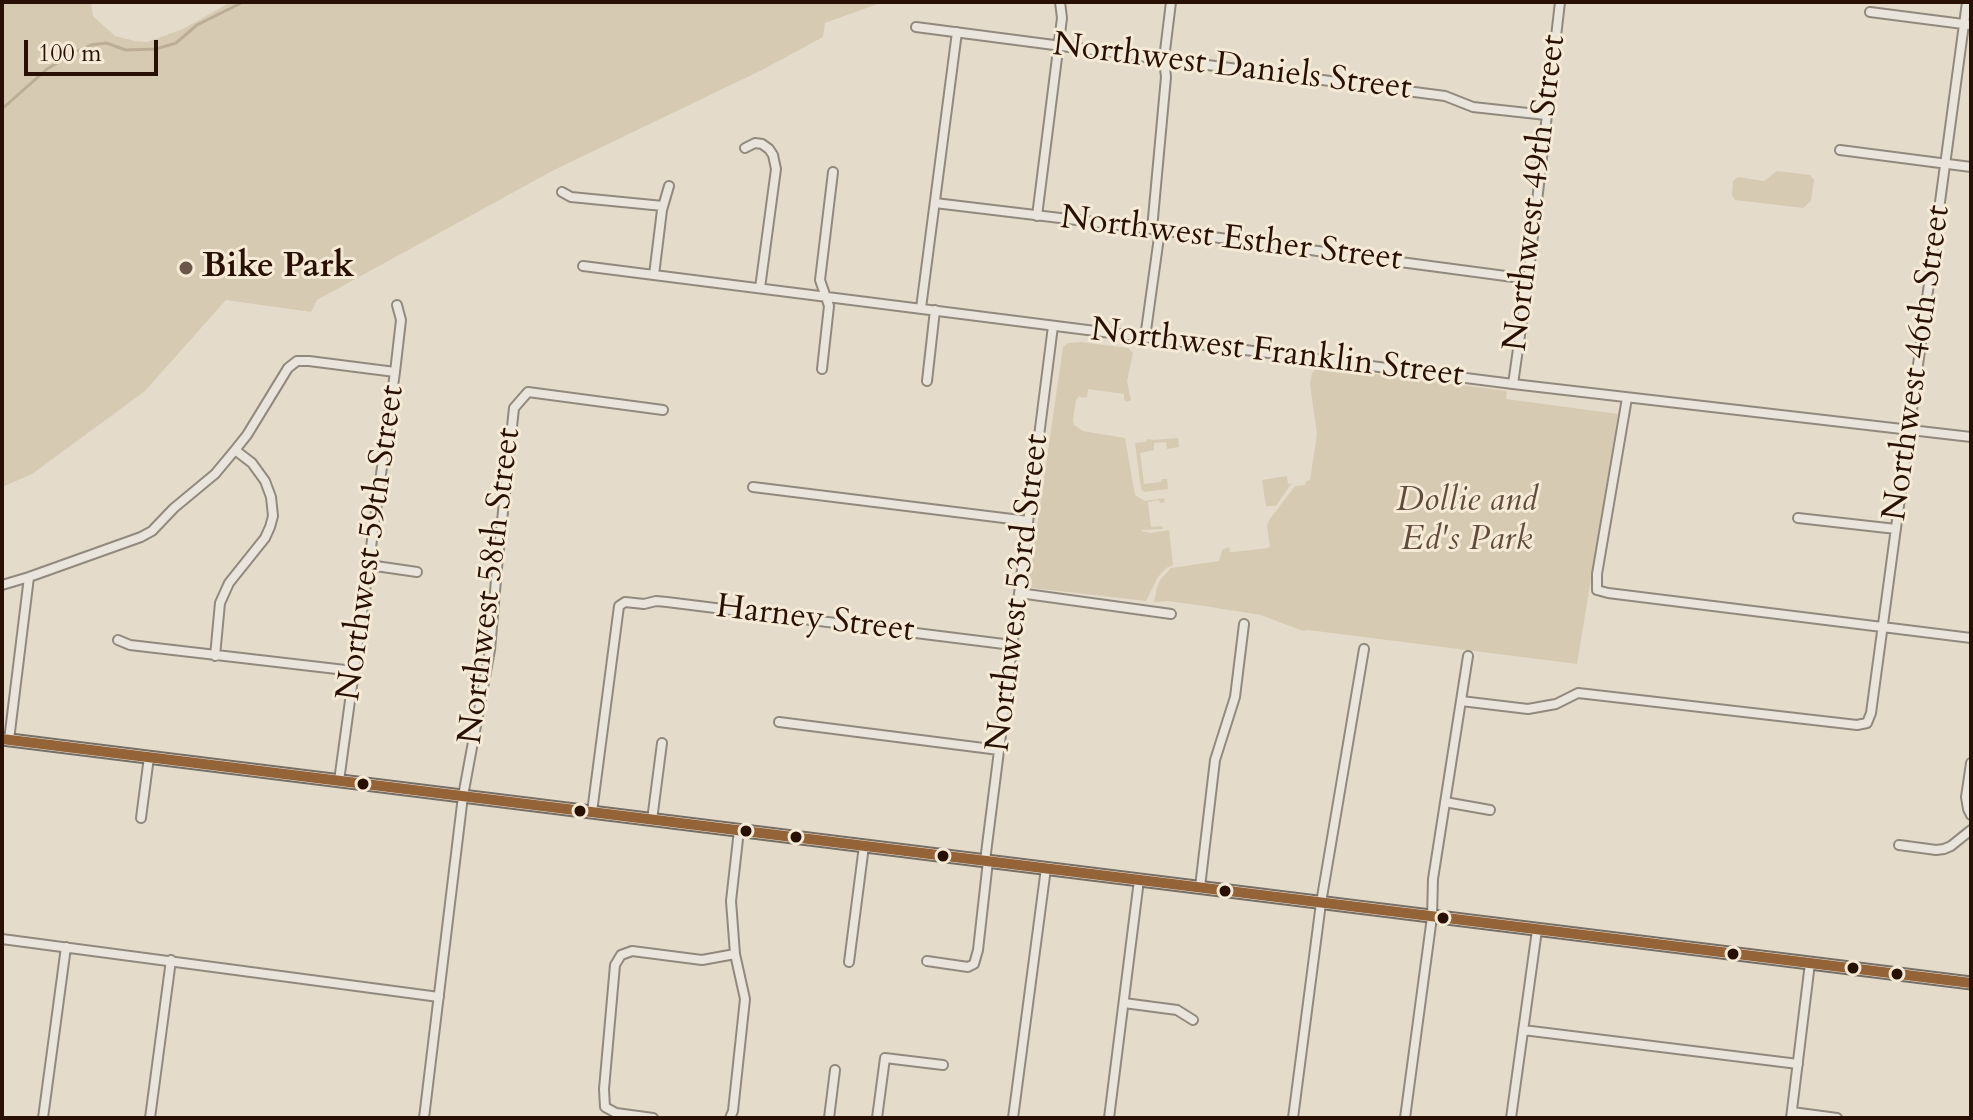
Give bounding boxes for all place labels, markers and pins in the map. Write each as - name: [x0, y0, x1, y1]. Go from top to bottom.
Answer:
- place label: Bike Park: [202, 248, 355, 288]
- marker: Bike Park: [177, 259, 195, 277]
- unlabelled marker: [355, 776, 371, 792]
- unlabelled marker: [572, 803, 588, 819]
- unlabelled marker: [738, 823, 754, 839]
- unlabelled marker: [788, 829, 804, 845]
- unlabelled marker: [935, 848, 951, 864]
- unlabelled marker: [1217, 883, 1233, 899]
- unlabelled marker: [1435, 910, 1451, 926]
- unlabelled marker: [1725, 946, 1741, 962]
- unlabelled marker: [1845, 960, 1861, 976]
- unlabelled marker: [1889, 966, 1905, 982]

